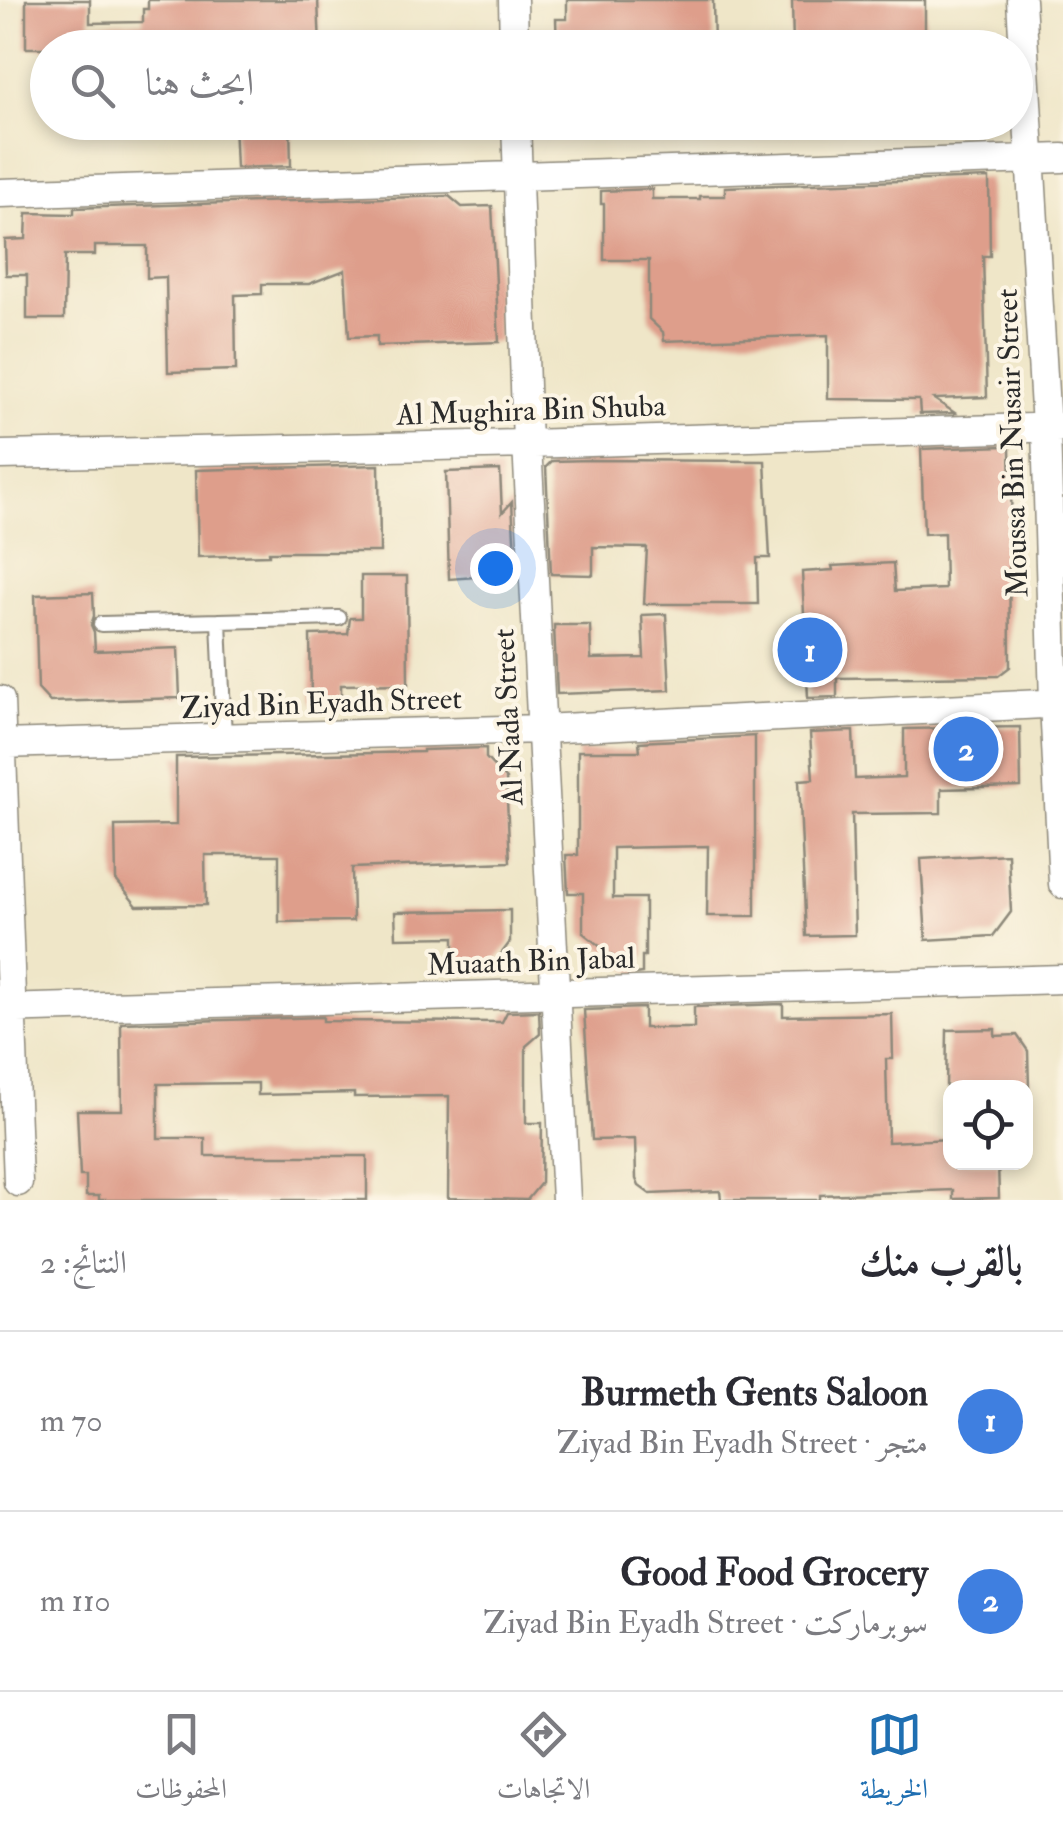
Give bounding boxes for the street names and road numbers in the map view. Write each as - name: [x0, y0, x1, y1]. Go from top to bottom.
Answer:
- street label: Moussa Bin Nusair Street: [989, 288, 1036, 598]
- street label: Al Mughira Bin Shuba: [395, 387, 667, 434]
- street label: Al Nada Street: [485, 627, 532, 807]
- street label: Ziyad Bin Eyadh Street: [180, 680, 463, 727]
- street label: Muaath Bin Jabal: [426, 939, 636, 984]

